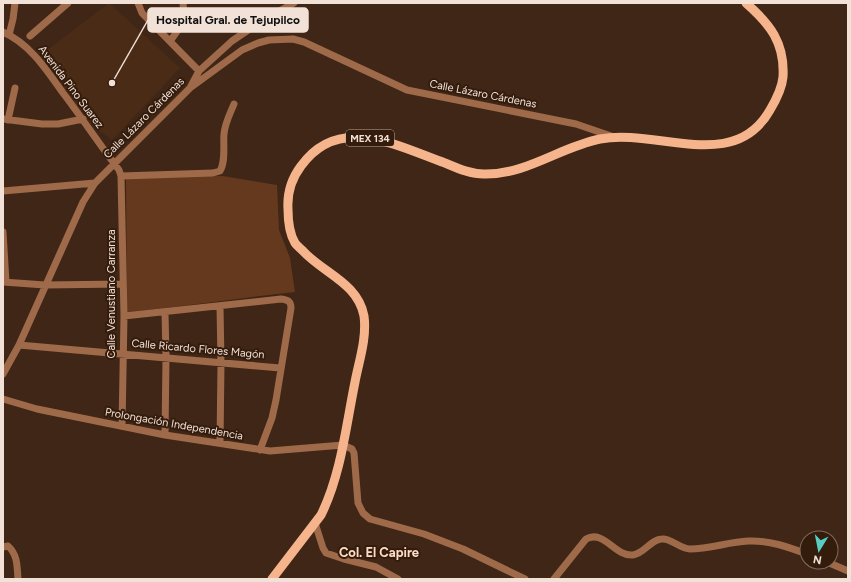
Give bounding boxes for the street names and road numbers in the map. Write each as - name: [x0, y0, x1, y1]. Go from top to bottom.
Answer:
- street label: Avenida Pino Suarez: [36, 43, 106, 131]
- street label: Calle Lázaro Cárdenas: [101, 75, 187, 161]
- street label: Calle Lázaro Cárdenas: [428, 77, 538, 111]
- road number: MEX 134: [346, 130, 394, 146]
- street label: Calle Venustiano Carranza: [105, 230, 118, 359]
- street label: Calle Ricardo Flores Magón: [131, 337, 265, 361]
- street label: Prolongación Independencia: [104, 405, 244, 443]

